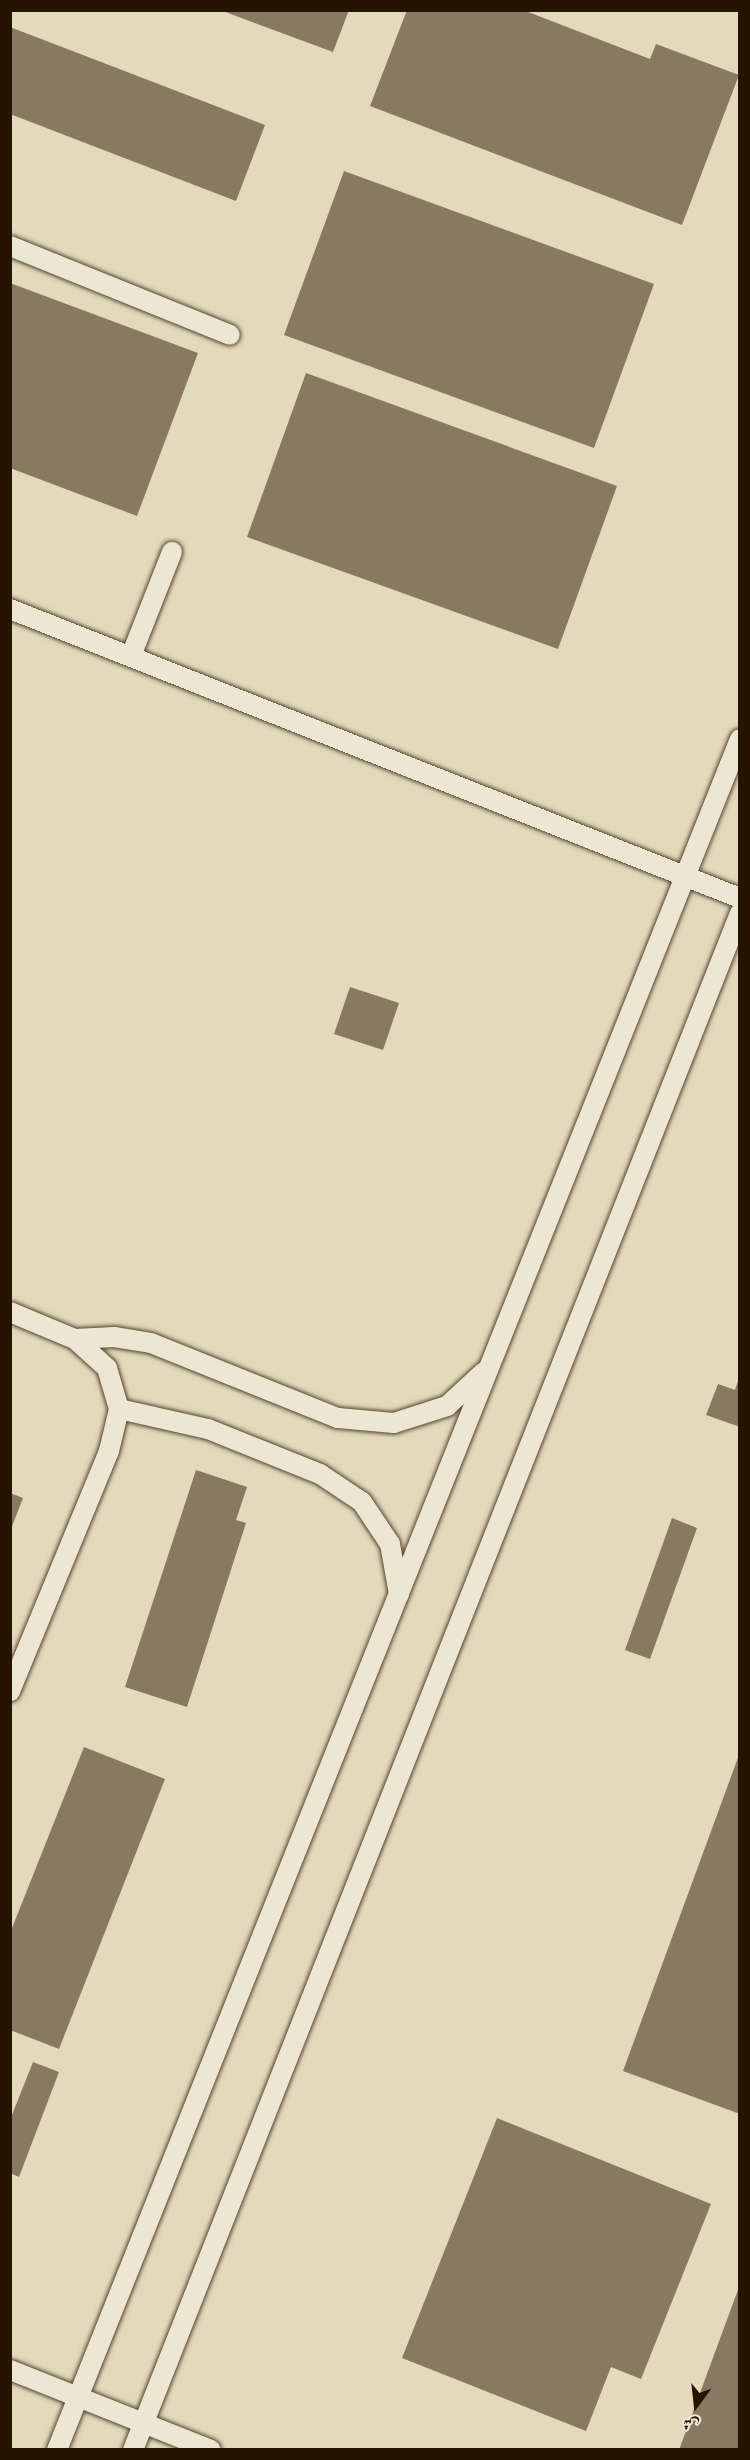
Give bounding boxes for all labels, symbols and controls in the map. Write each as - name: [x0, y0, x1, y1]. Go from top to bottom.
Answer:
- north arrow: [666, 2376, 726, 2436]
- text: ش: [681, 2412, 702, 2435]

